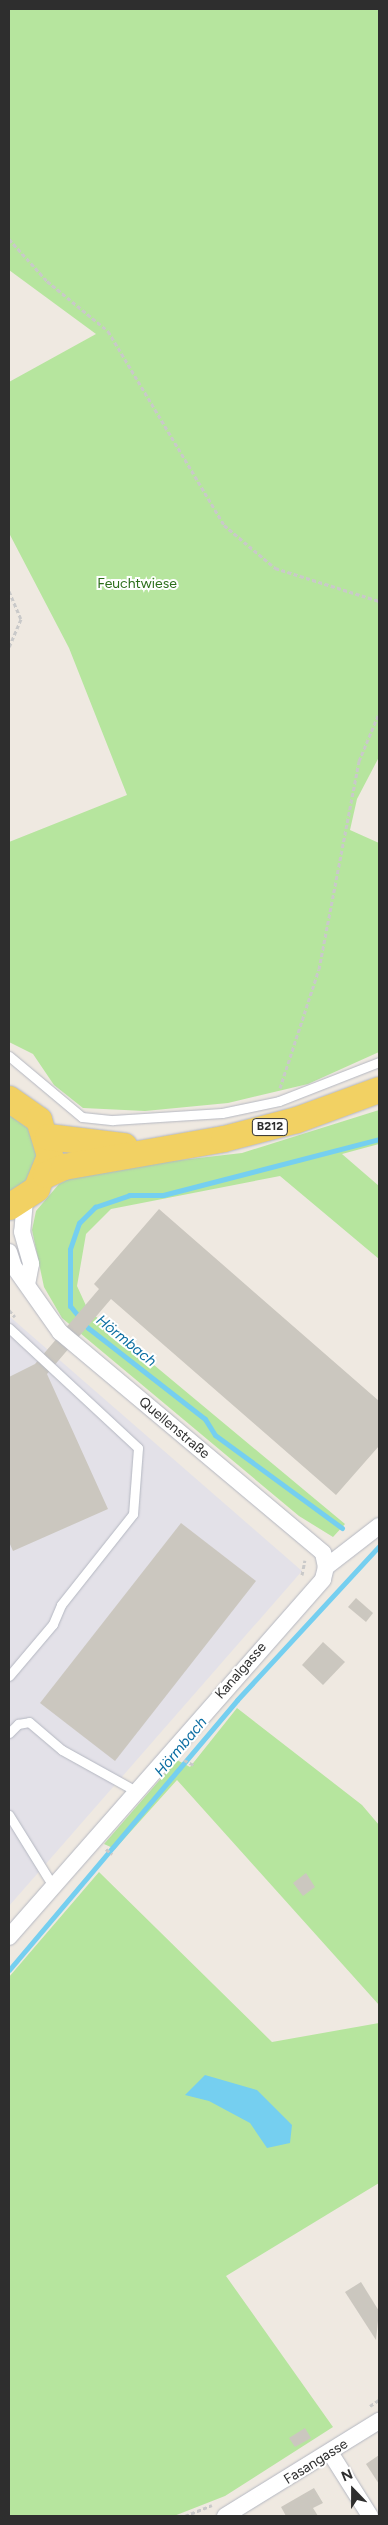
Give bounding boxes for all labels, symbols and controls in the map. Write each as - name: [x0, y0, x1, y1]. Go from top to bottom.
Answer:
- park label: Feuchtwiese: [97, 576, 177, 592]
- road number: B212: [251, 1118, 289, 1136]
- water label: Hörmbach: [92, 1311, 160, 1371]
- street label: Quellenstraße: [135, 1394, 213, 1462]
- street label: Kanalgasse: [212, 1639, 270, 1703]
- water label: Hörmbach: [151, 1714, 211, 1780]
- street label: Fasangasse: [281, 2436, 351, 2488]
- north arrow: [328, 2465, 378, 2515]
- text: N: [339, 2466, 355, 2486]

